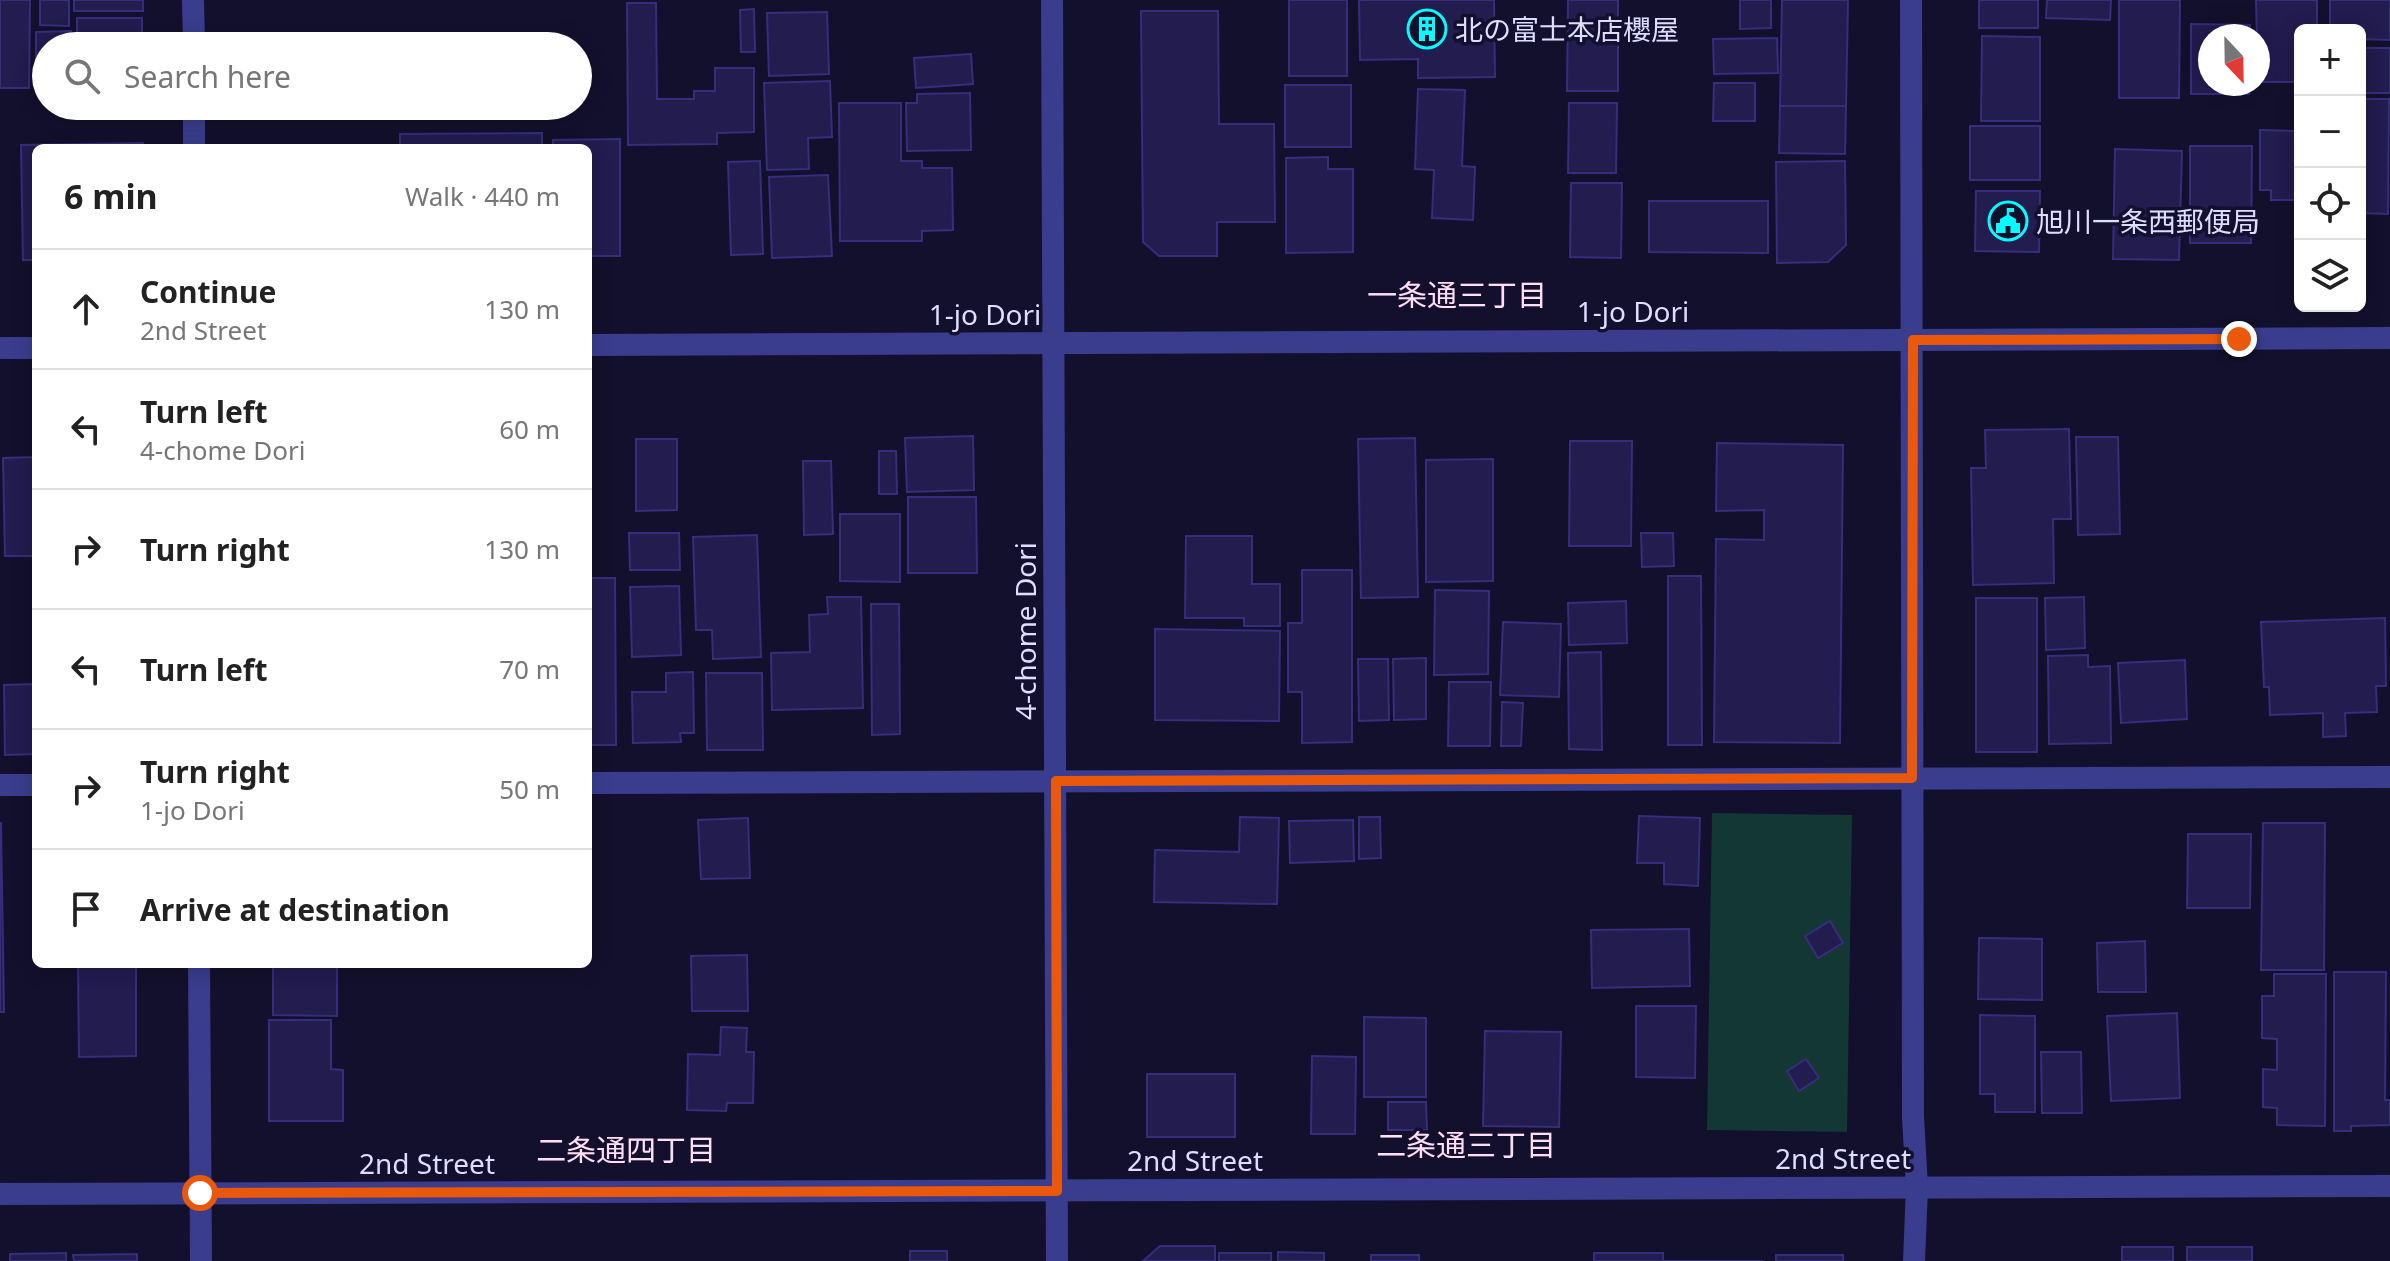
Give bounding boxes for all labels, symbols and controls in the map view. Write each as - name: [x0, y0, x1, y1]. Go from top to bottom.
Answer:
- building icon: 北の富士本店櫻屋: [1406, 8, 1448, 50]
- place label: 北の富士本店櫻屋: [1455, 10, 1679, 48]
- north arrow: [2198, 24, 2270, 96]
- map controls: [2294, 24, 2366, 312]
- button: +: [2294, 24, 2366, 96]
- search box: [32, 32, 592, 120]
- icon: search: [60, 54, 104, 98]
- text: Search here: [124, 56, 291, 97]
- button: −: [2294, 96, 2366, 168]
- button: locate: [2294, 168, 2366, 240]
- text: 6 min: [64, 173, 158, 219]
- text: Walk · 440 m: [405, 178, 560, 214]
- public building icon: 旭川一条西郵便局: [1987, 200, 2029, 242]
- place label: 旭川一条西郵便局: [2036, 202, 2260, 240]
- button: layers: [2294, 240, 2366, 312]
- text: Continue: [140, 271, 276, 312]
- district label: 一条通三丁目: [1367, 274, 1547, 315]
- icon: ahead: [64, 287, 108, 331]
- text: 130 m: [484, 291, 560, 327]
- street label: 1-jo Dori: [1577, 292, 1689, 330]
- street label: 1-jo Dori: [929, 295, 1041, 333]
- text: 2nd Street: [140, 312, 266, 348]
- route end: [2221, 321, 2257, 357]
- text: Turn left: [140, 391, 268, 432]
- icon: left: [64, 407, 108, 451]
- text: 60 m: [499, 411, 560, 447]
- text: 4-chome Dori: [140, 432, 305, 468]
- icon: right: [64, 527, 108, 571]
- text: Turn right: [140, 529, 290, 570]
- text: 130 m: [484, 531, 560, 567]
- street label: 4-chome Dori: [1006, 542, 1044, 720]
- icon: left: [64, 647, 108, 691]
- text: Turn left: [140, 649, 268, 690]
- text: 70 m: [499, 651, 560, 687]
- text: Turn right: [140, 751, 290, 792]
- icon: right: [64, 767, 108, 811]
- text: 50 m: [499, 771, 560, 807]
- text: 1-jo Dori: [140, 792, 245, 828]
- icon: arrive: [64, 887, 108, 931]
- text: Arrive at destination: [140, 889, 450, 930]
- district label: 二条通三丁目: [1376, 1124, 1556, 1165]
- district label: 二条通四丁目: [536, 1129, 716, 1170]
- street label: 2nd Street: [1775, 1139, 1911, 1177]
- street label: 2nd Street: [1127, 1141, 1263, 1179]
- street label: 2nd Street: [359, 1144, 495, 1182]
- route start: [182, 1175, 218, 1211]

